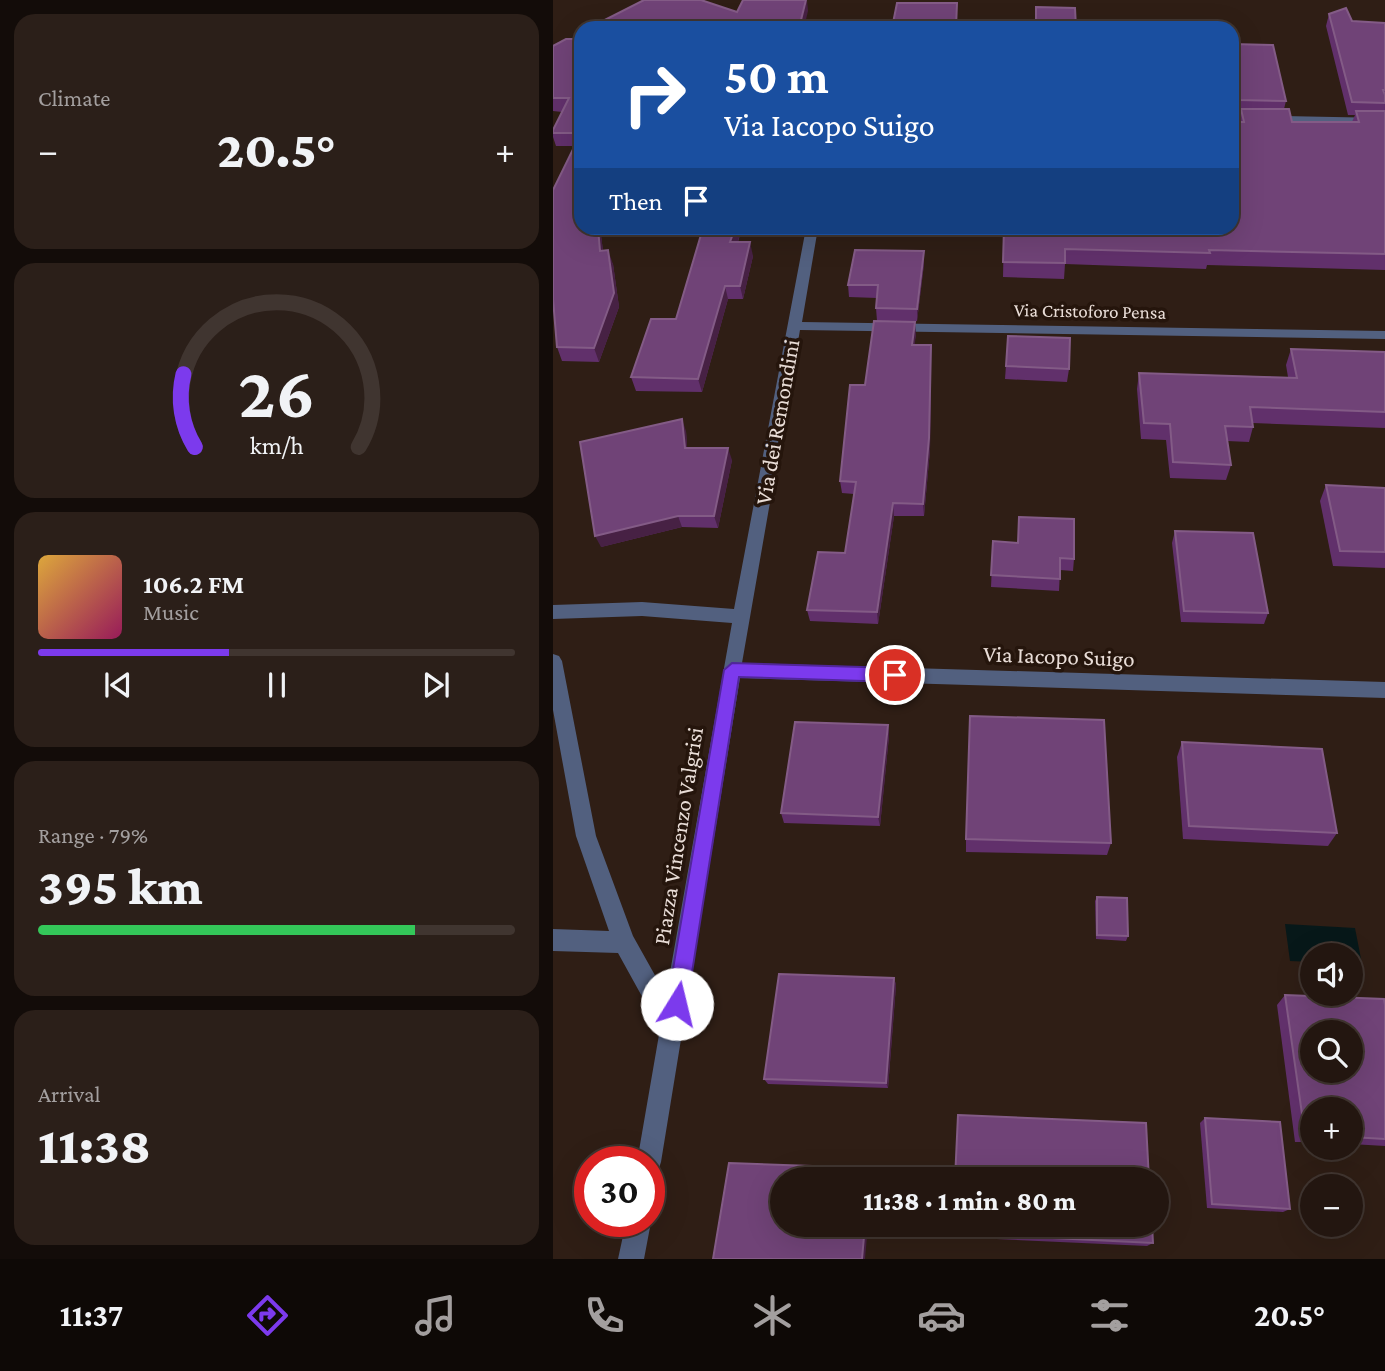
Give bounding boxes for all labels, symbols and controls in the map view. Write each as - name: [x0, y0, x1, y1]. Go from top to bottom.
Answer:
- icon: right: [609, 49, 700, 140]
- text: 50 m: [724, 49, 829, 104]
- text: Climate: [38, 85, 110, 111]
- text: Via Iacopo Suigo: [724, 107, 935, 143]
- text: 20.5°: [217, 120, 336, 178]
- text: −: [38, 129, 58, 171]
- text: +: [495, 129, 515, 171]
- icon: arrive: [677, 182, 715, 220]
- text: Then: [609, 187, 663, 216]
- street label: Via Cristoforo Pensa: [1014, 299, 1166, 323]
- street label: Via dei Remondini: [750, 337, 804, 507]
- text: 26: [238, 352, 315, 433]
- text: km/h: [250, 431, 303, 458]
- text: 106.2 FM: [143, 570, 244, 599]
- text: Music: [143, 599, 199, 625]
- street label: Via Iacopo Suigo: [983, 640, 1135, 672]
- pin: [865, 645, 925, 705]
- icon: arrive: [876, 656, 914, 694]
- icon: previous: [99, 666, 137, 704]
- icon: pause: [258, 666, 296, 704]
- icon: next: [417, 666, 455, 704]
- street label: Piazza Vincenzo Valgrisi: [648, 725, 708, 947]
- text: Range · 79%: [38, 822, 148, 848]
- text: 395 km: [38, 857, 202, 915]
- map controls: [1300, 943, 1363, 1237]
- button: sound: [1300, 943, 1363, 1006]
- position arrow: [640, 967, 714, 1041]
- button: search: [1300, 1020, 1363, 1083]
- text: Arrival: [38, 1081, 101, 1107]
- button: +: [1300, 1097, 1363, 1160]
- text: 11:38: [38, 1116, 151, 1174]
- speed limit sign: 30: [574, 1146, 665, 1237]
- button: −: [1300, 1174, 1363, 1237]
- text: 11:38 · 1 min · 80 m: [863, 1187, 1076, 1216]
- icon: directions: [243, 1291, 292, 1340]
- icon: music: [411, 1291, 460, 1340]
- icon: phone: [580, 1291, 629, 1340]
- icon: climate: [748, 1291, 797, 1340]
- icon: car: [917, 1291, 966, 1340]
- icon: filters: [1085, 1291, 1134, 1340]
- text: 11:37: [60, 1297, 123, 1333]
- text: 20.5°: [1254, 1297, 1325, 1333]

